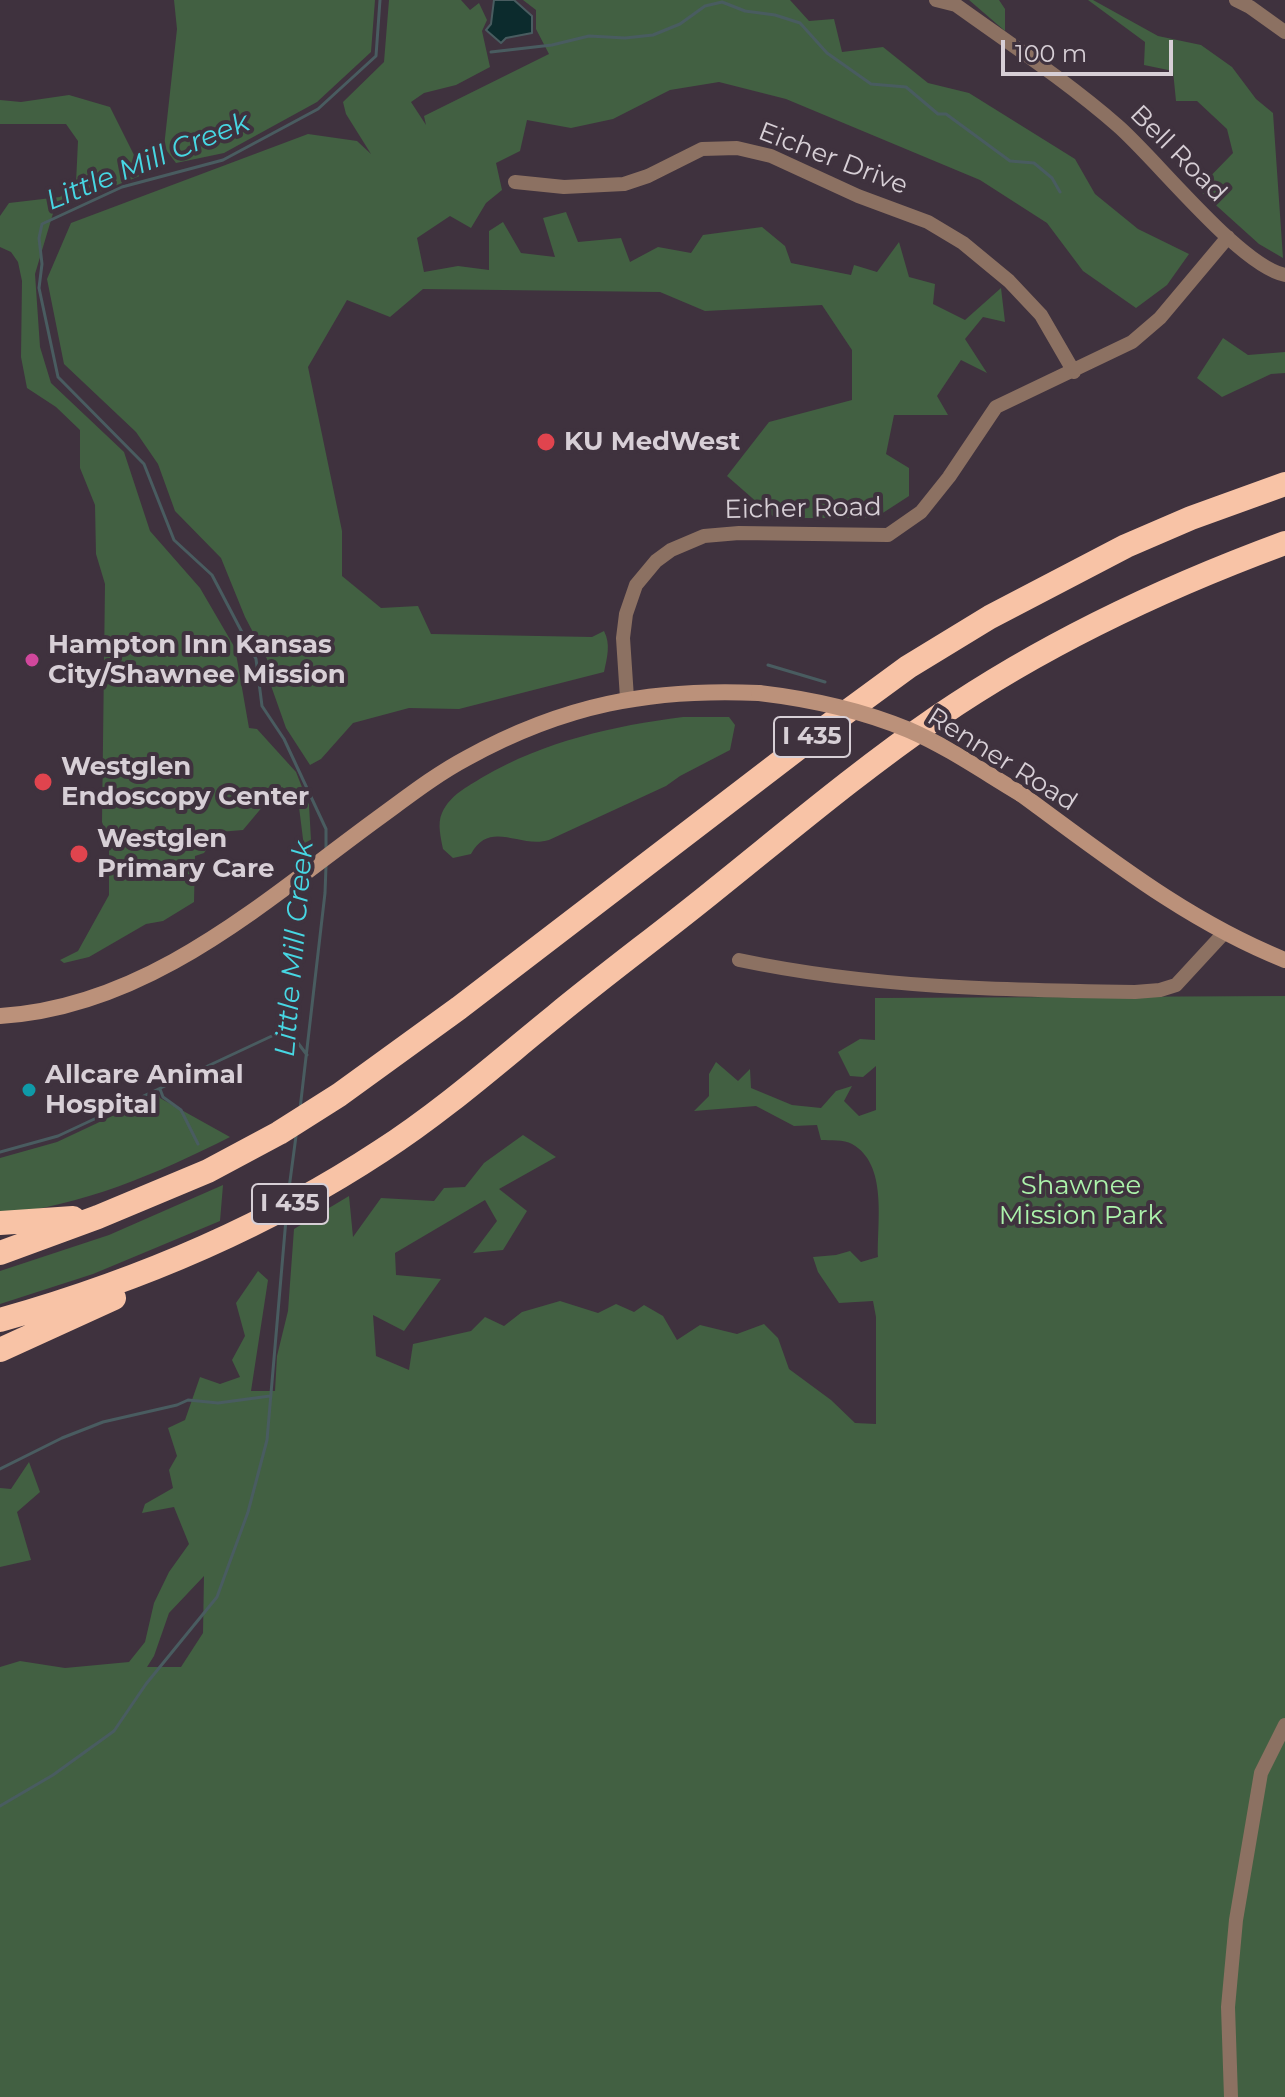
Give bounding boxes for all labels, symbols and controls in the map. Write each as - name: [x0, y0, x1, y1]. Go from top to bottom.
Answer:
- scale bar: [1005, 24, 1177, 74]
- text: 100 m: [1015, 39, 1087, 68]
- street label: Bell Road: [1123, 99, 1233, 209]
- water label: Little Mill Creek: [41, 106, 255, 218]
- street label: Eicher Drive: [754, 116, 912, 202]
- place label: KU MedWest: [564, 426, 740, 458]
- marker: KU MedWest: [535, 431, 557, 453]
- street label: Eicher Road: [724, 492, 882, 526]
- place label: Hampton Inn Kansas City/Shawnee Mission: [48, 629, 346, 690]
- marker: Hampton Inn Kansas City/Shawnee Mission: [23, 651, 41, 669]
- street label: Renner Road: [921, 702, 1083, 818]
- road number: I 435: [774, 717, 850, 757]
- place label: Westglen Endoscopy Center: [61, 751, 309, 812]
- marker: Westglen Endoscopy Center: [32, 771, 54, 793]
- place label: Westglen Primary Care: [97, 823, 274, 884]
- water label: Little Mill Creek: [269, 840, 321, 1058]
- marker: Westglen Primary Care: [68, 843, 90, 865]
- place label: Allcare Animal Hospital: [45, 1059, 244, 1120]
- marker: Allcare Animal Hospital: [20, 1081, 38, 1099]
- park label: Shawnee Mission Park: [999, 1170, 1163, 1232]
- road number: I 435: [252, 1184, 328, 1224]

